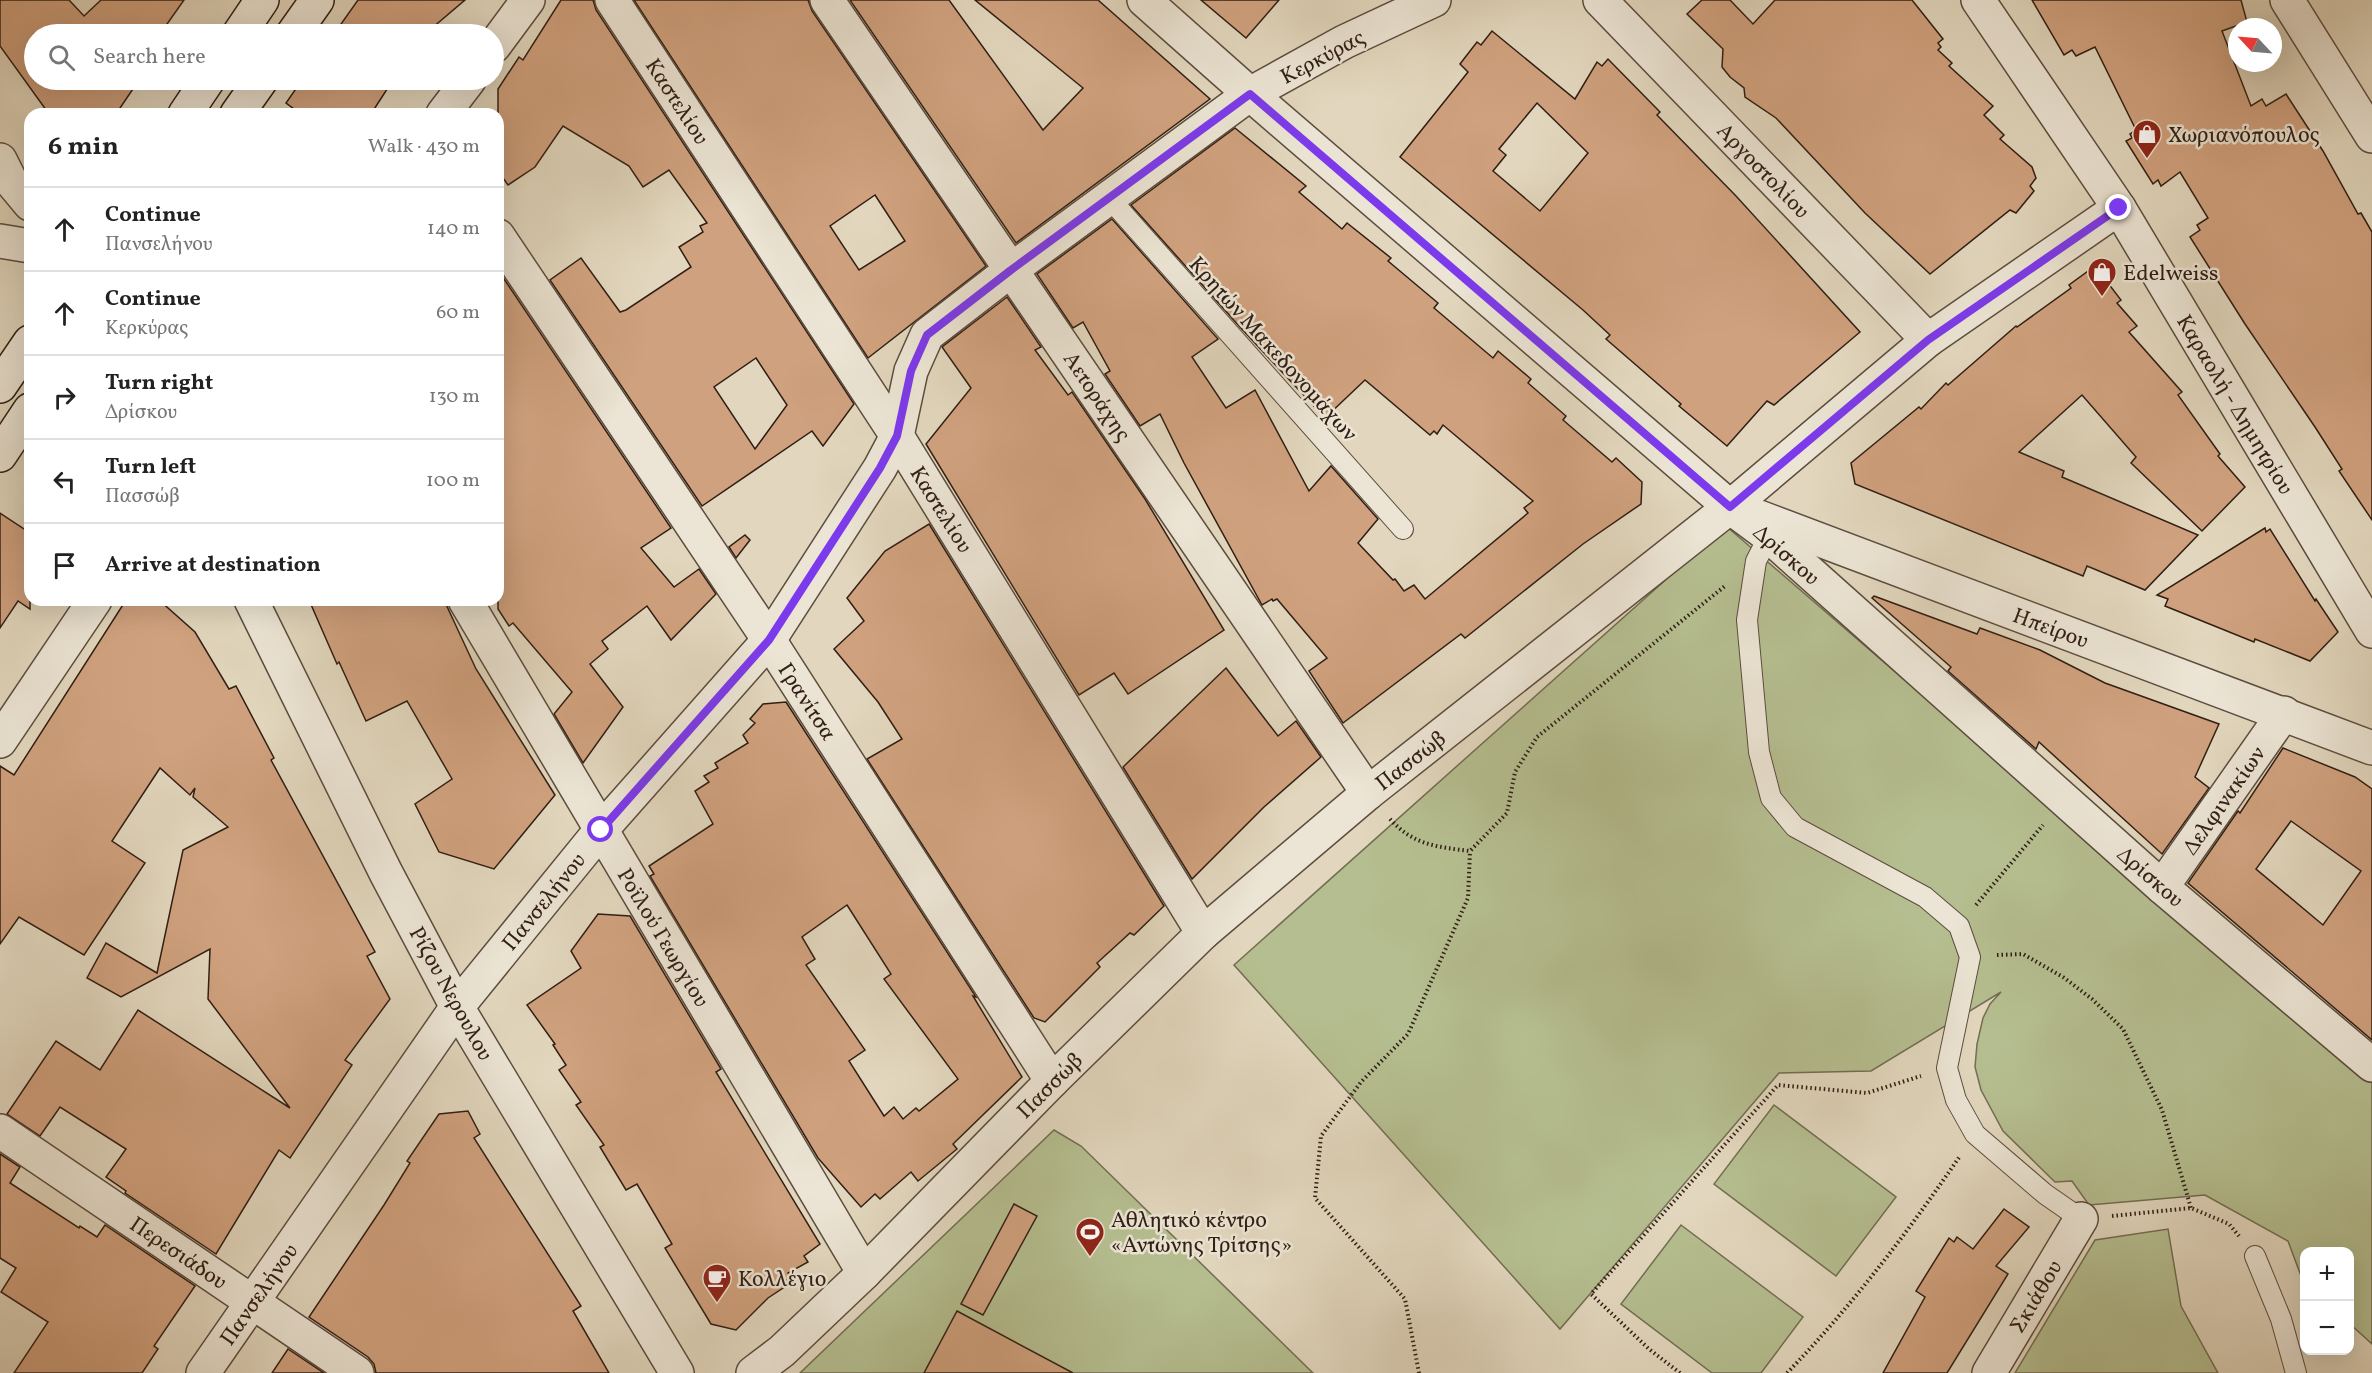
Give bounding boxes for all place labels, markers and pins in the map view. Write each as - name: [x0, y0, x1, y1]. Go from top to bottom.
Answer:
- shop icon: Χωριανόπουλος: [2131, 118, 2163, 160]
- place label: Χωριανόπουλος: [2168, 121, 2320, 152]
- shop icon: Edelweiss: [2086, 256, 2118, 298]
- place label: Edelweiss: [2123, 259, 2218, 290]
- place label: Αθλητικό κέντρο «Αντώνης Τρίτσης»: [1111, 1206, 1292, 1262]
- sports icon: Αθλητικό κέντρο «Αντώνης Τρίτσης»: [1074, 1216, 1106, 1258]
- cafe icon: Κολλέγιο: [701, 1262, 733, 1304]
- place label: Κολλέγιο: [738, 1265, 827, 1296]

